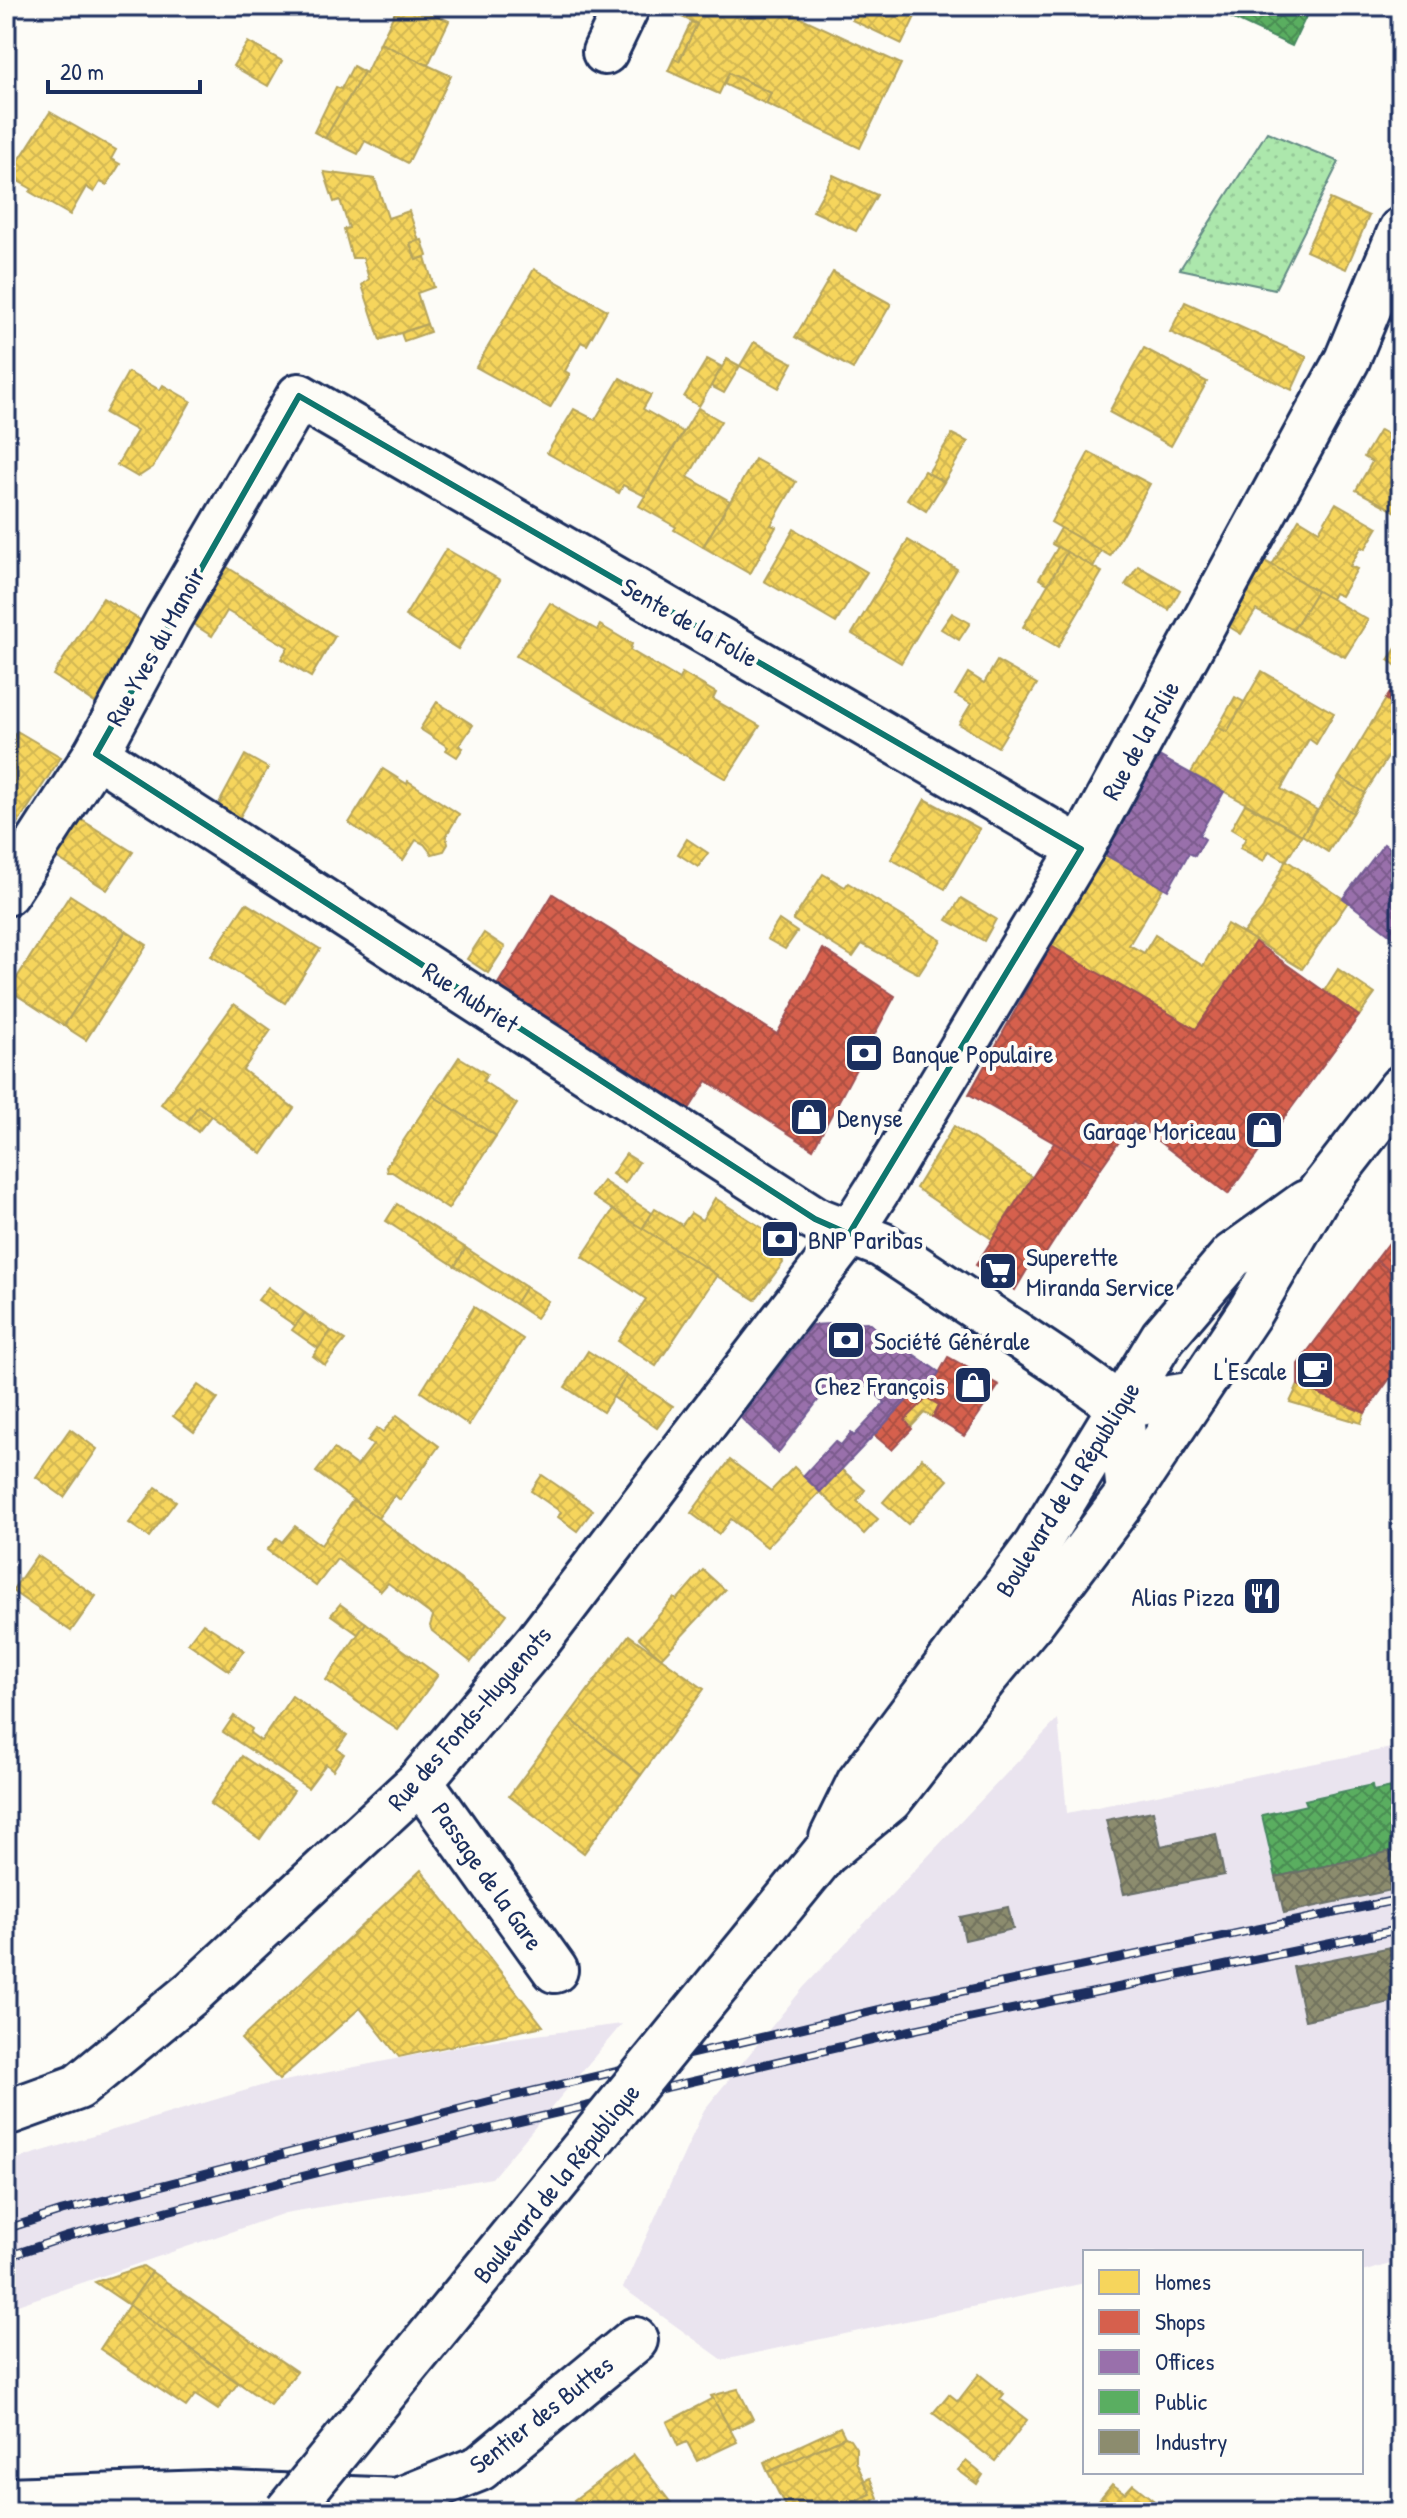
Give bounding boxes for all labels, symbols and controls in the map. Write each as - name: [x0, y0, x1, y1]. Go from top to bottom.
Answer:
- scale bar: [48, 44, 200, 94]
- text: 20 m: [60, 55, 104, 87]
- street label: Rue Yves du Manoir: [97, 560, 213, 732]
- street label: Sente de la Folie: [615, 569, 765, 675]
- street label: Rue de la Folie: [1093, 674, 1187, 806]
- street label: Rue Aubriet: [416, 953, 526, 1042]
- bank icon: Banque Populaire: [843, 1032, 885, 1074]
- place label: Banque Populaire: [892, 1036, 1054, 1071]
- shop icon: Denyse: [788, 1096, 830, 1138]
- place label: Denyse: [837, 1100, 903, 1135]
- shop icon: Garage Moriceau: [1243, 1109, 1285, 1151]
- place label: Garage Moriceau: [1082, 1113, 1236, 1148]
- bank icon: BNP Paribas: [759, 1218, 801, 1260]
- place label: BNP Paribas: [808, 1222, 923, 1257]
- place label: Superette Miranda Service: [1026, 1239, 1175, 1304]
- supermarket icon: Superette Miranda Service: [977, 1250, 1019, 1292]
- bank icon: Société Générale: [825, 1319, 867, 1361]
- place label: Société Générale: [874, 1323, 1030, 1358]
- cafe icon: L'Escale: [1294, 1349, 1336, 1391]
- place label: L'Escale: [1214, 1353, 1287, 1388]
- shop icon: Chez François: [952, 1364, 994, 1406]
- place label: Chez François: [814, 1368, 945, 1403]
- street label: Boulevard de la République: [987, 1375, 1147, 1603]
- restaurant icon: Alias Pizza: [1241, 1575, 1283, 1617]
- place label: Alias Pizza: [1132, 1579, 1234, 1614]
- street label: Rue des Fonds-Huguenots: [379, 1618, 559, 1818]
- street label: Passage de la Gare: [424, 1795, 552, 1957]
- street label: Boulevard de la République: [465, 2076, 647, 2290]
- legend: [1083, 2250, 1363, 2474]
- text: Homes: [1155, 2265, 1211, 2297]
- text: Shops: [1155, 2305, 1205, 2337]
- text: Offices: [1155, 2345, 1214, 2377]
- street label: Sentier des Buttes: [462, 2347, 620, 2481]
- text: Public: [1155, 2385, 1208, 2417]
- text: Industry: [1155, 2425, 1227, 2457]

